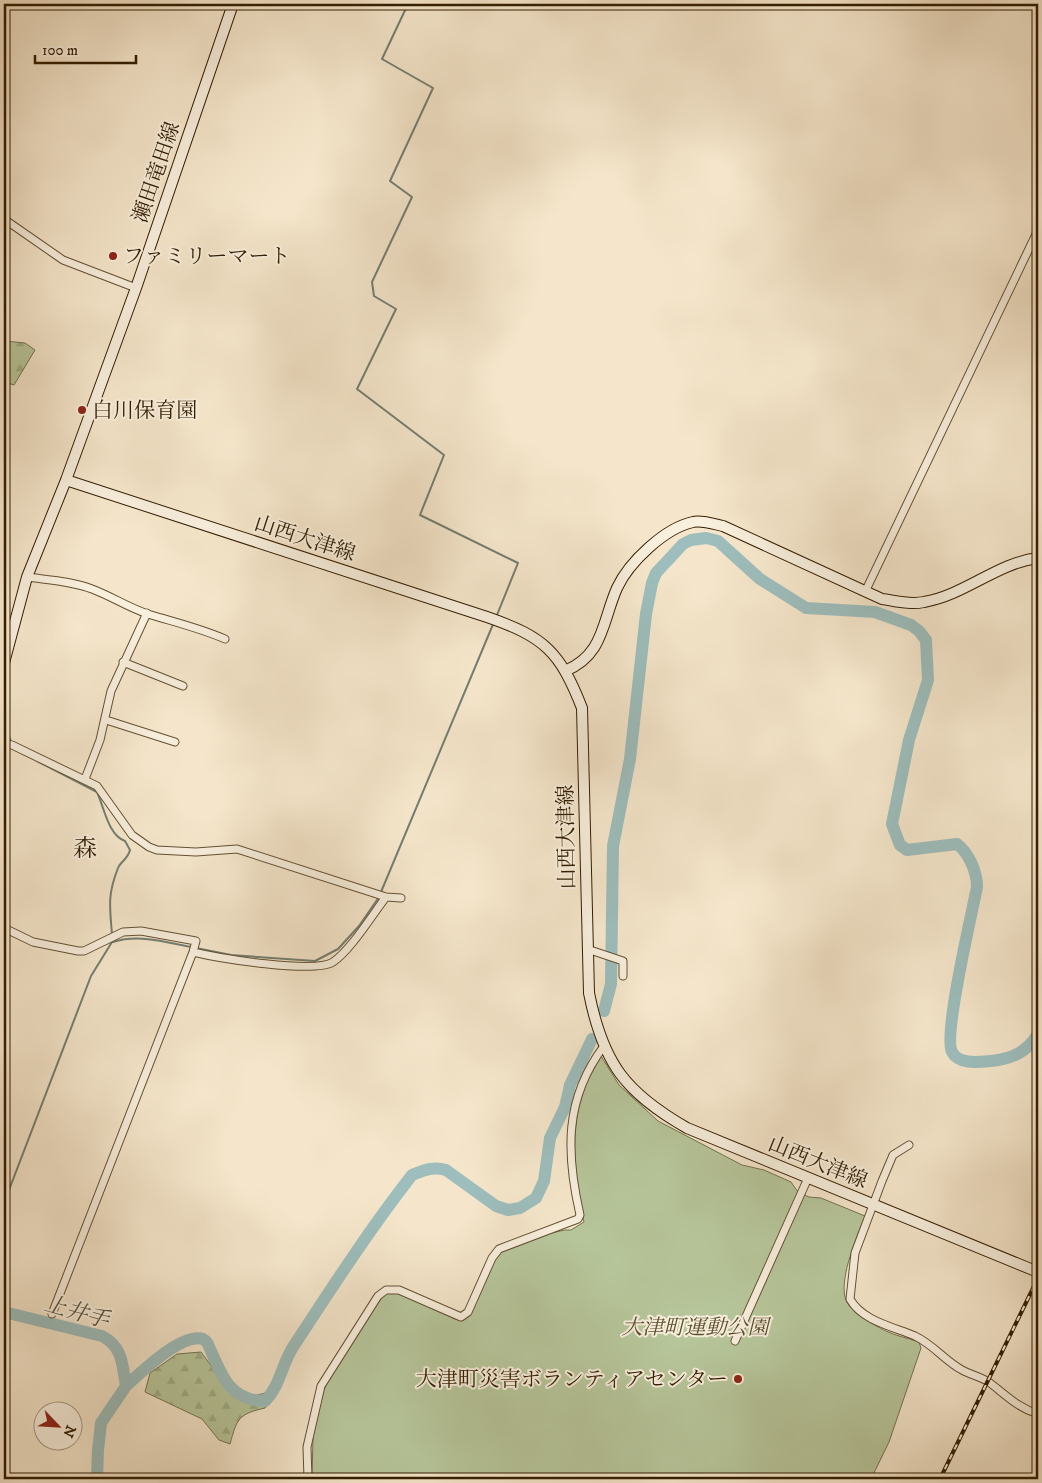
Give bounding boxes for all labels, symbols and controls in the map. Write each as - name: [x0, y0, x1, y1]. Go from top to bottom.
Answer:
- scale bar: [35, 32, 136, 64]
- text: 100 m: [42, 41, 78, 60]
- street label: 瀬田竜田線: [128, 118, 186, 226]
- place label: ファミリーマート: [123, 244, 291, 270]
- marker: ファミリーマート: [107, 250, 119, 262]
- place label: 白川保育園: [92, 398, 197, 424]
- marker: 白川保育園: [76, 404, 88, 416]
- street label: 山西大津線: [251, 510, 359, 568]
- street label: 山西大津線: [553, 784, 581, 890]
- district label: 森: [73, 834, 97, 864]
- street label: 山西大津線: [764, 1131, 871, 1195]
- water label: 上井手: [41, 1290, 114, 1335]
- park label: 大津町運動公園: [622, 1315, 771, 1341]
- place label: 大津町災害ボランティアセンター: [416, 1367, 728, 1393]
- marker: 大津町災害ボランティアセンター: [732, 1373, 744, 1385]
- north arrow: [32, 1400, 82, 1450]
- text: N: [58, 1422, 79, 1441]

